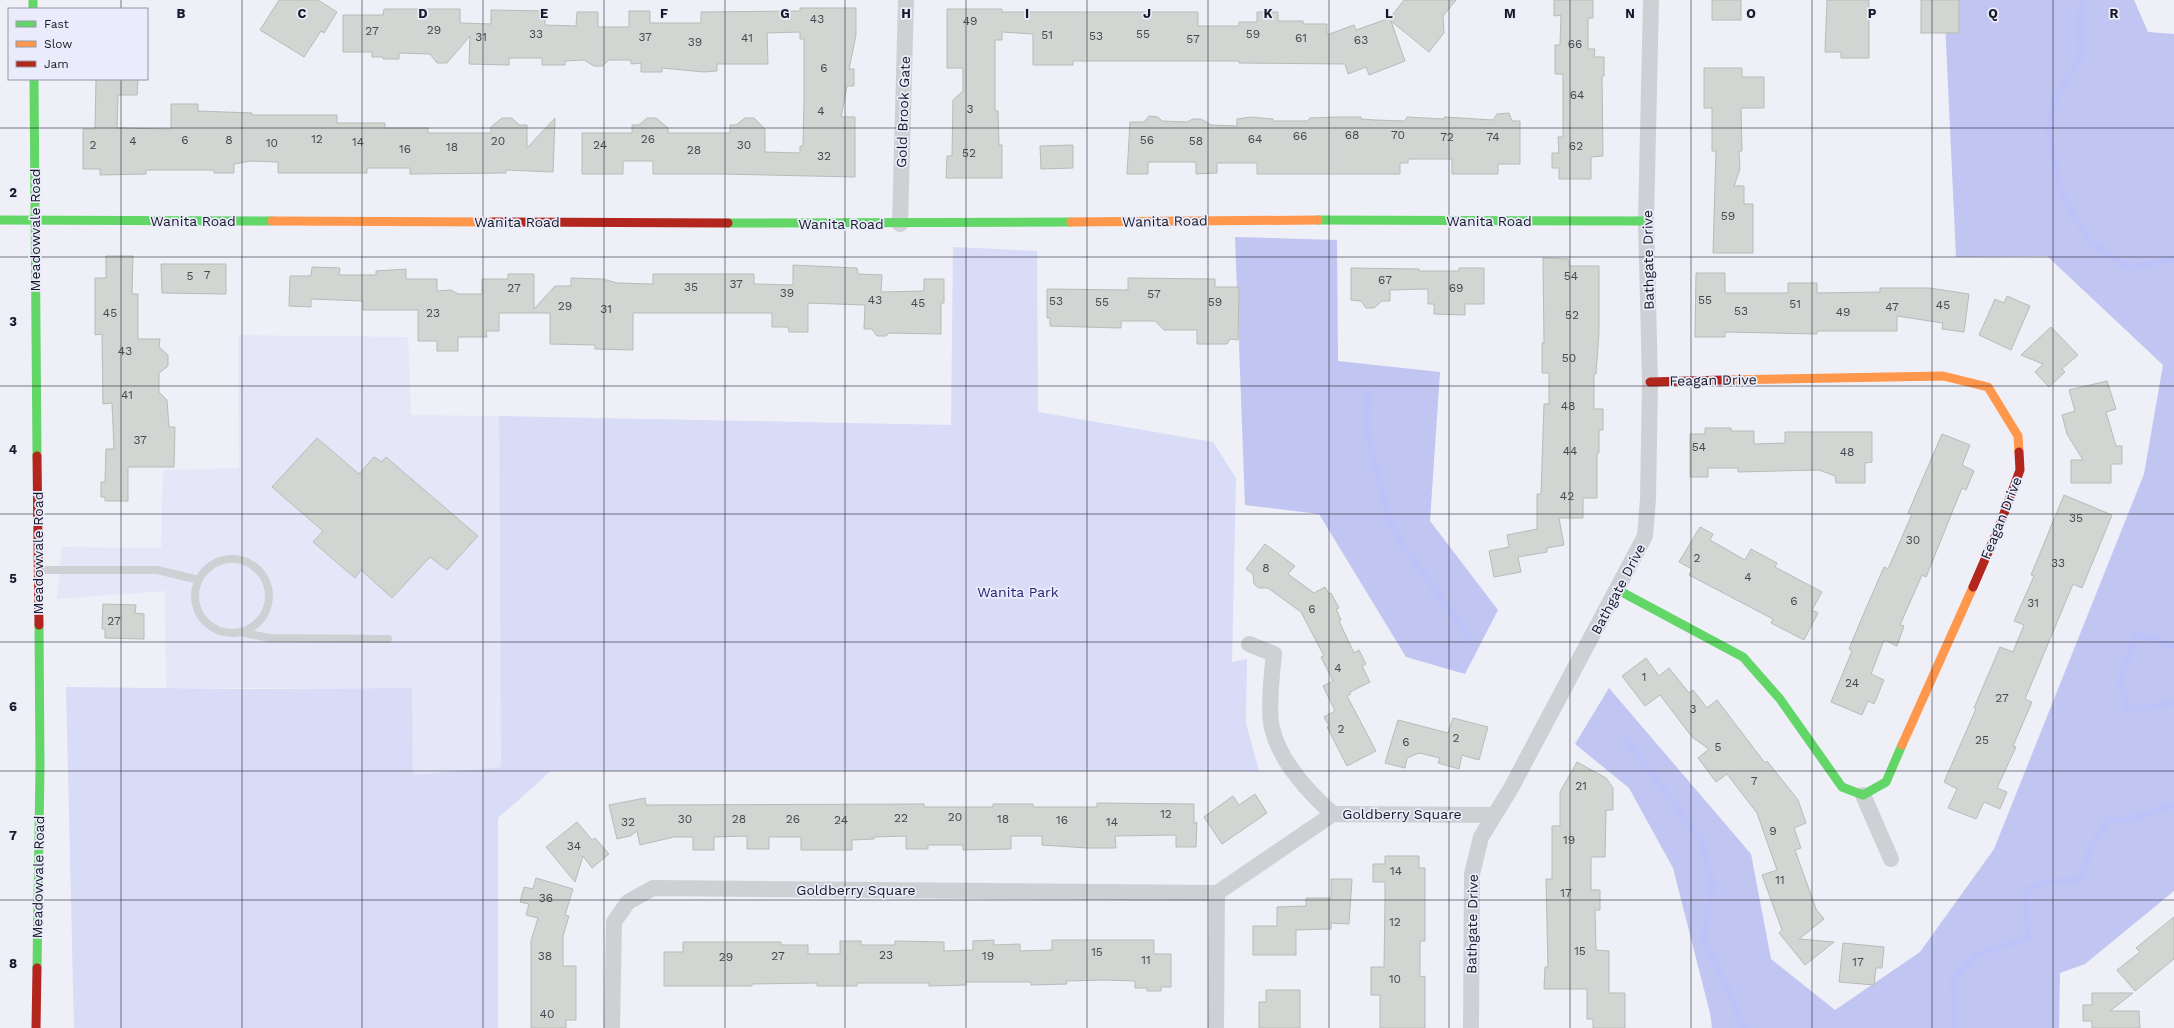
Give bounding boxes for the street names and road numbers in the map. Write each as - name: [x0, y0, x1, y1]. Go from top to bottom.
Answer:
- street label: Gold Brook Gate: [893, 56, 913, 168]
- street label: Meadowvale Road: [27, 169, 43, 291]
- street label: Bathgate Drive: [1639, 210, 1657, 310]
- street label: Wanita Road: [1122, 212, 1208, 230]
- street label: Wanita Road: [150, 213, 236, 229]
- street label: Wanita Road: [1446, 213, 1532, 229]
- street label: Wanita Road: [474, 214, 560, 230]
- street label: Wanita Road: [798, 216, 884, 232]
- street label: Feagan Drive: [1669, 371, 1757, 389]
- street label: Feagan Drive: [1977, 474, 2025, 562]
- street label: Meadowvale Road: [30, 492, 46, 614]
- street label: Bathgate Drive: [1587, 541, 1649, 637]
- street label: Goldberry Square: [1342, 806, 1462, 822]
- street label: Meadowvale Road: [29, 815, 47, 939]
- street label: Bathgate Drive: [1463, 874, 1481, 974]
- street label: Goldberry Square: [796, 882, 916, 898]

